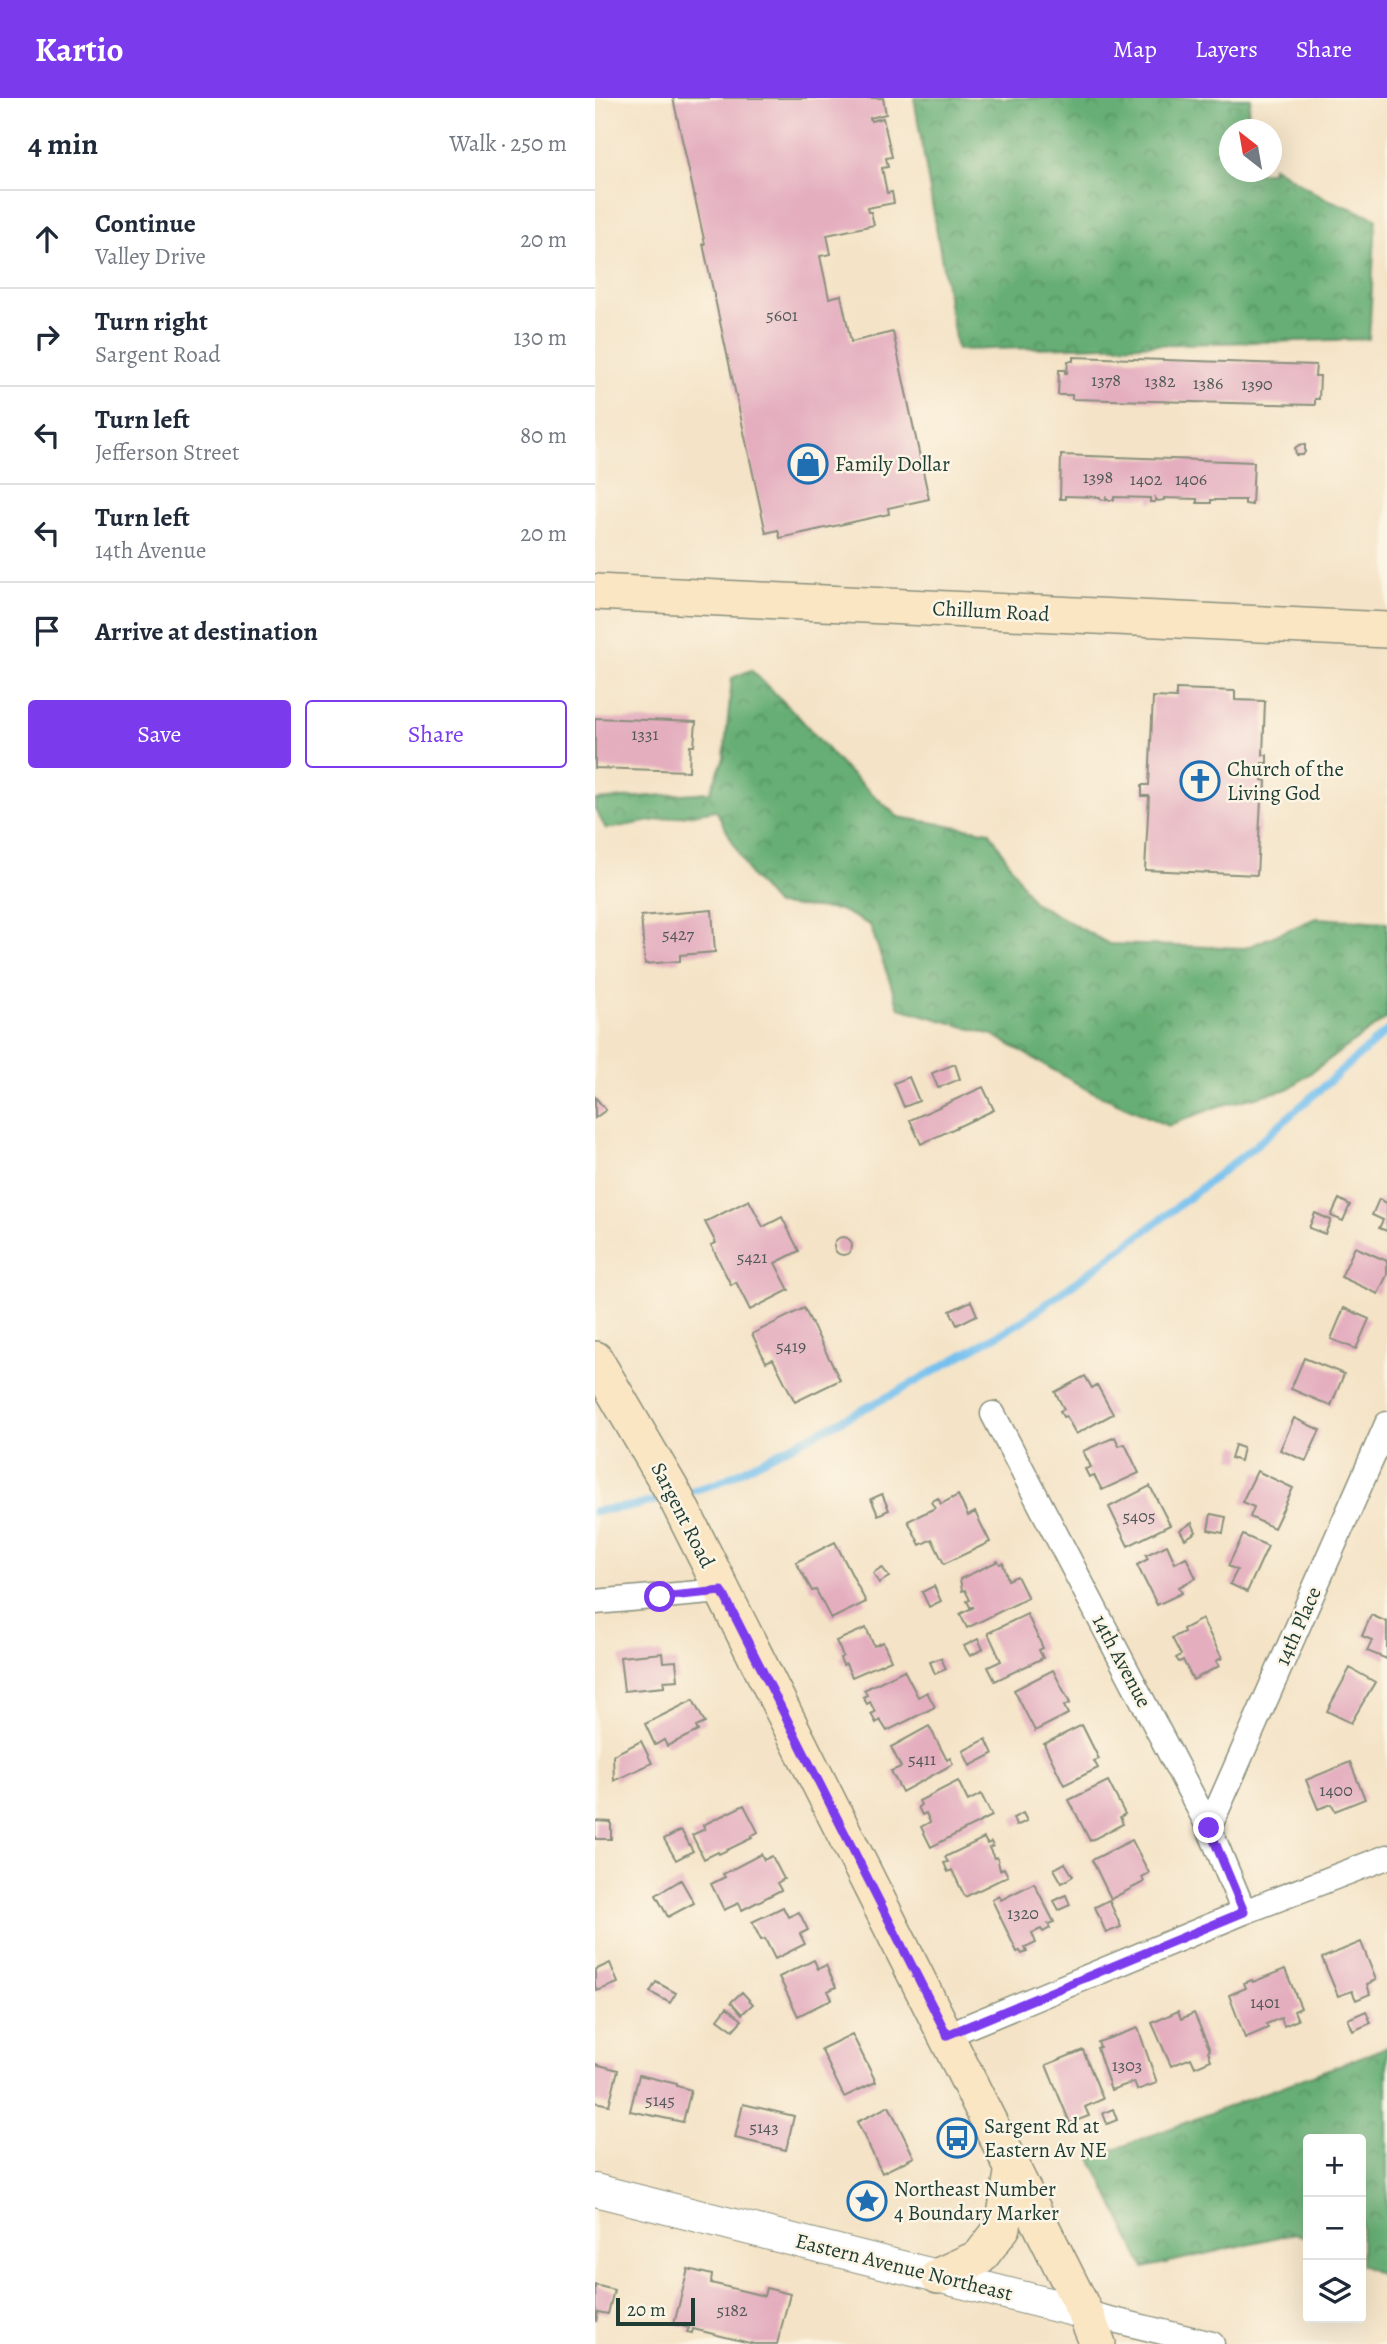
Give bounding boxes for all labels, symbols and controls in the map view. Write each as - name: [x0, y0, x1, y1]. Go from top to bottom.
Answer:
- text: Kartio: [35, 27, 123, 72]
- text: Map: [1113, 33, 1157, 65]
- text: Layers: [1195, 33, 1258, 65]
- text: Share: [1296, 33, 1352, 65]
- north arrow: [1219, 119, 1282, 182]
- text: 4 min: [28, 124, 98, 164]
- text: Walk · 250 m: [449, 128, 567, 159]
- text: Continue: [95, 206, 196, 241]
- icon: ahead: [28, 220, 66, 258]
- text: 20 m: [520, 224, 567, 255]
- text: Valley Drive: [95, 241, 206, 272]
- house number: 5601: [766, 303, 798, 327]
- text: Turn right: [95, 304, 208, 339]
- icon: right: [28, 318, 66, 356]
- text: 130 m: [514, 322, 567, 353]
- text: Sargent Road: [95, 339, 221, 370]
- house number: 1378: [1091, 368, 1121, 392]
- house number: 1382: [1145, 369, 1176, 393]
- house number: 1386: [1193, 371, 1223, 395]
- house number: 1390: [1241, 372, 1273, 396]
- text: Turn left: [95, 402, 190, 437]
- icon: left: [28, 416, 66, 454]
- text: 80 m: [520, 420, 567, 451]
- text: Jefferson Street: [95, 437, 240, 468]
- shop icon: Family Dollar: [787, 443, 829, 485]
- place label: Family Dollar: [835, 450, 950, 478]
- house number: 1398: [1083, 465, 1113, 489]
- house number: 1402: [1130, 467, 1163, 491]
- house number: 1406: [1175, 467, 1207, 491]
- text: Turn left: [95, 500, 190, 535]
- icon: left: [28, 514, 66, 552]
- text: 20 m: [520, 518, 567, 549]
- text: 14th Avenue: [95, 535, 206, 566]
- street label: Chillum Road: [932, 594, 1051, 628]
- icon: arrive: [28, 612, 66, 650]
- text: Arrive at destination: [95, 614, 318, 649]
- button: Save: [28, 700, 291, 768]
- button: Share: [305, 700, 567, 768]
- house number: 1331: [631, 722, 659, 746]
- place label: Church of the Living God: [1227, 755, 1344, 807]
- church icon: Church of the Living God: [1179, 760, 1221, 802]
- house number: 5427: [662, 922, 694, 946]
- house number: 5421: [737, 1245, 767, 1269]
- house number: 5419: [776, 1334, 806, 1358]
- street label: Sargent Road: [644, 1458, 722, 1573]
- house number: 5405: [1122, 1504, 1156, 1528]
- route start: [644, 1581, 675, 1612]
- street label: 14th Place: [1268, 1582, 1328, 1670]
- street label: 14th Avenue: [1086, 1610, 1158, 1712]
- house number: 5411: [908, 1747, 936, 1771]
- house number: 1400: [1319, 1778, 1353, 1802]
- route end: [1193, 1812, 1224, 1843]
- house number: 1320: [1007, 1901, 1039, 1925]
- house number: 1401: [1250, 1990, 1280, 2014]
- house number: 1303: [1112, 2053, 1142, 2077]
- house number: 5145: [645, 2088, 675, 2112]
- place label: Sargent Rd at Eastern Av NE: [984, 2112, 1107, 2164]
- house number: 5143: [749, 2115, 779, 2139]
- bus stop icon: Sargent Rd at Eastern Av NE: [936, 2117, 978, 2159]
- map controls: [1303, 2134, 1366, 2323]
- button: +: [1303, 2134, 1366, 2197]
- place label: Northeast Number 4 Boundary Marker: [894, 2175, 1059, 2227]
- place icon: Northeast Number 4 Boundary Marker: [846, 2180, 888, 2222]
- button: −: [1303, 2197, 1366, 2260]
- street label: Eastern Avenue Northeast: [792, 2226, 1016, 2308]
- button: layers: [1303, 2260, 1366, 2323]
- scale bar: [616, 2295, 695, 2327]
- text: 20 m: [627, 2297, 666, 2323]
- house number: 5182: [716, 2298, 748, 2322]

